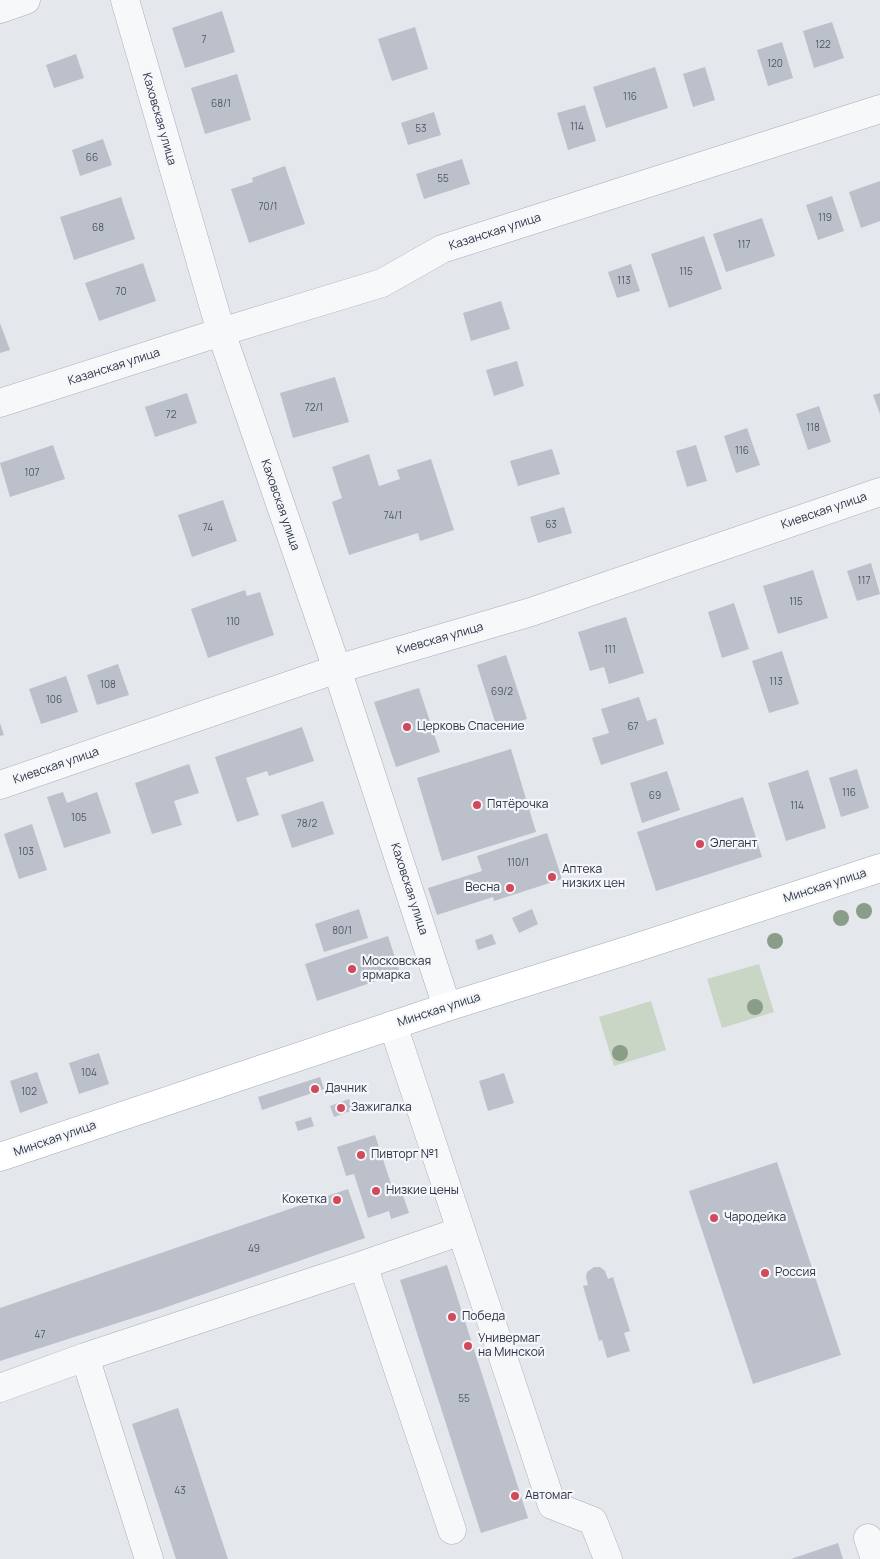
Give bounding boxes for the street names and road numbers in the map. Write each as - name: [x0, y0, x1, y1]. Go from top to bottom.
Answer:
- street label: Каховская улица: [139, 71, 179, 167]
- street label: Казанская улица: [447, 210, 543, 254]
- street label: Казанская улица: [66, 345, 162, 389]
- street label: Каховская улица: [258, 457, 302, 553]
- street label: Киевская улица: [779, 490, 869, 532]
- street label: Киевская улица: [395, 620, 485, 658]
- street label: Киевская улица: [11, 745, 101, 787]
- street label: Каховская улица: [387, 841, 431, 937]
- street label: Минская улица: [782, 866, 868, 906]
- street label: Минская улица: [396, 990, 482, 1030]
- street label: Минская улица: [12, 1118, 98, 1160]

